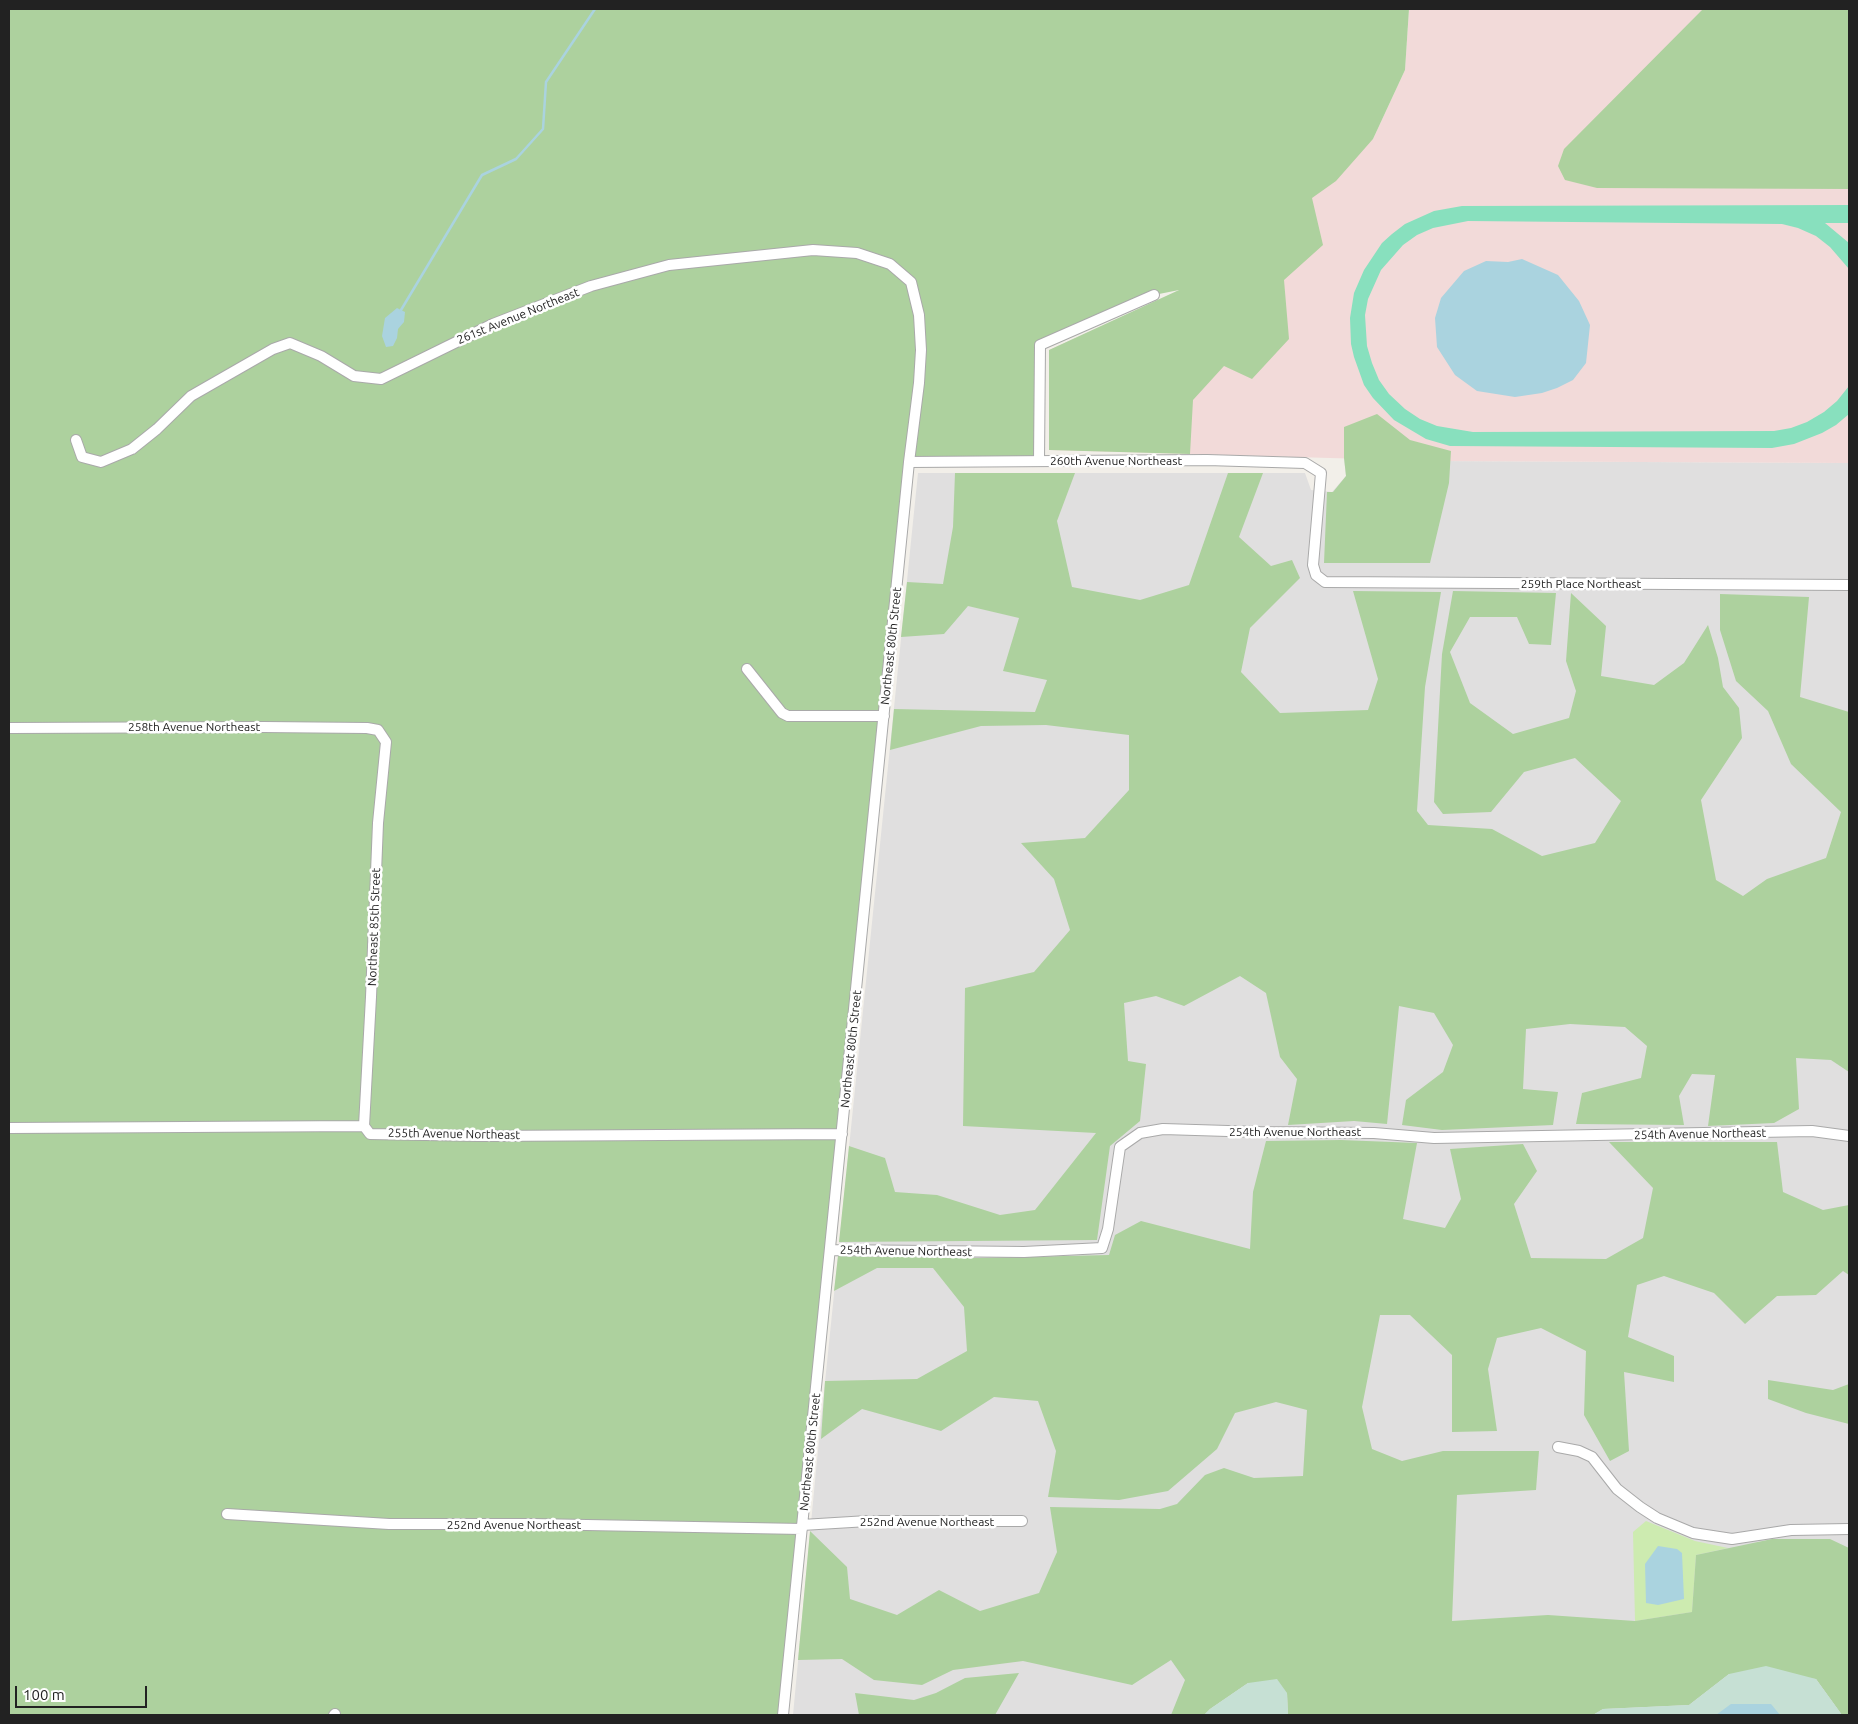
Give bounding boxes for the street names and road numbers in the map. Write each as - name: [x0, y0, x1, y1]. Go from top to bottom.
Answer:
- street label: 261st Avenue Northeast: [455, 285, 581, 347]
- street label: 260th Avenue Northeast: [1050, 454, 1182, 468]
- street label: 259th Place Northeast: [1521, 577, 1641, 591]
- street label: Northeast 80th Street: [878, 586, 904, 706]
- street label: 258th Avenue Northeast: [128, 720, 260, 734]
- street label: Northeast 85th Street: [365, 868, 383, 986]
- street label: Northeast 80th Street: [838, 989, 864, 1109]
- street label: 254th Avenue Northeast: [1229, 1125, 1361, 1139]
- street label: 255th Avenue Northeast: [388, 1126, 520, 1142]
- street label: 254th Avenue Northeast: [1634, 1126, 1766, 1142]
- street label: 254th Avenue Northeast: [840, 1243, 972, 1259]
- street label: Northeast 80th Street: [797, 1392, 823, 1512]
- street label: 252nd Avenue Northeast: [860, 1515, 994, 1529]
- street label: 252nd Avenue Northeast: [447, 1518, 581, 1532]

